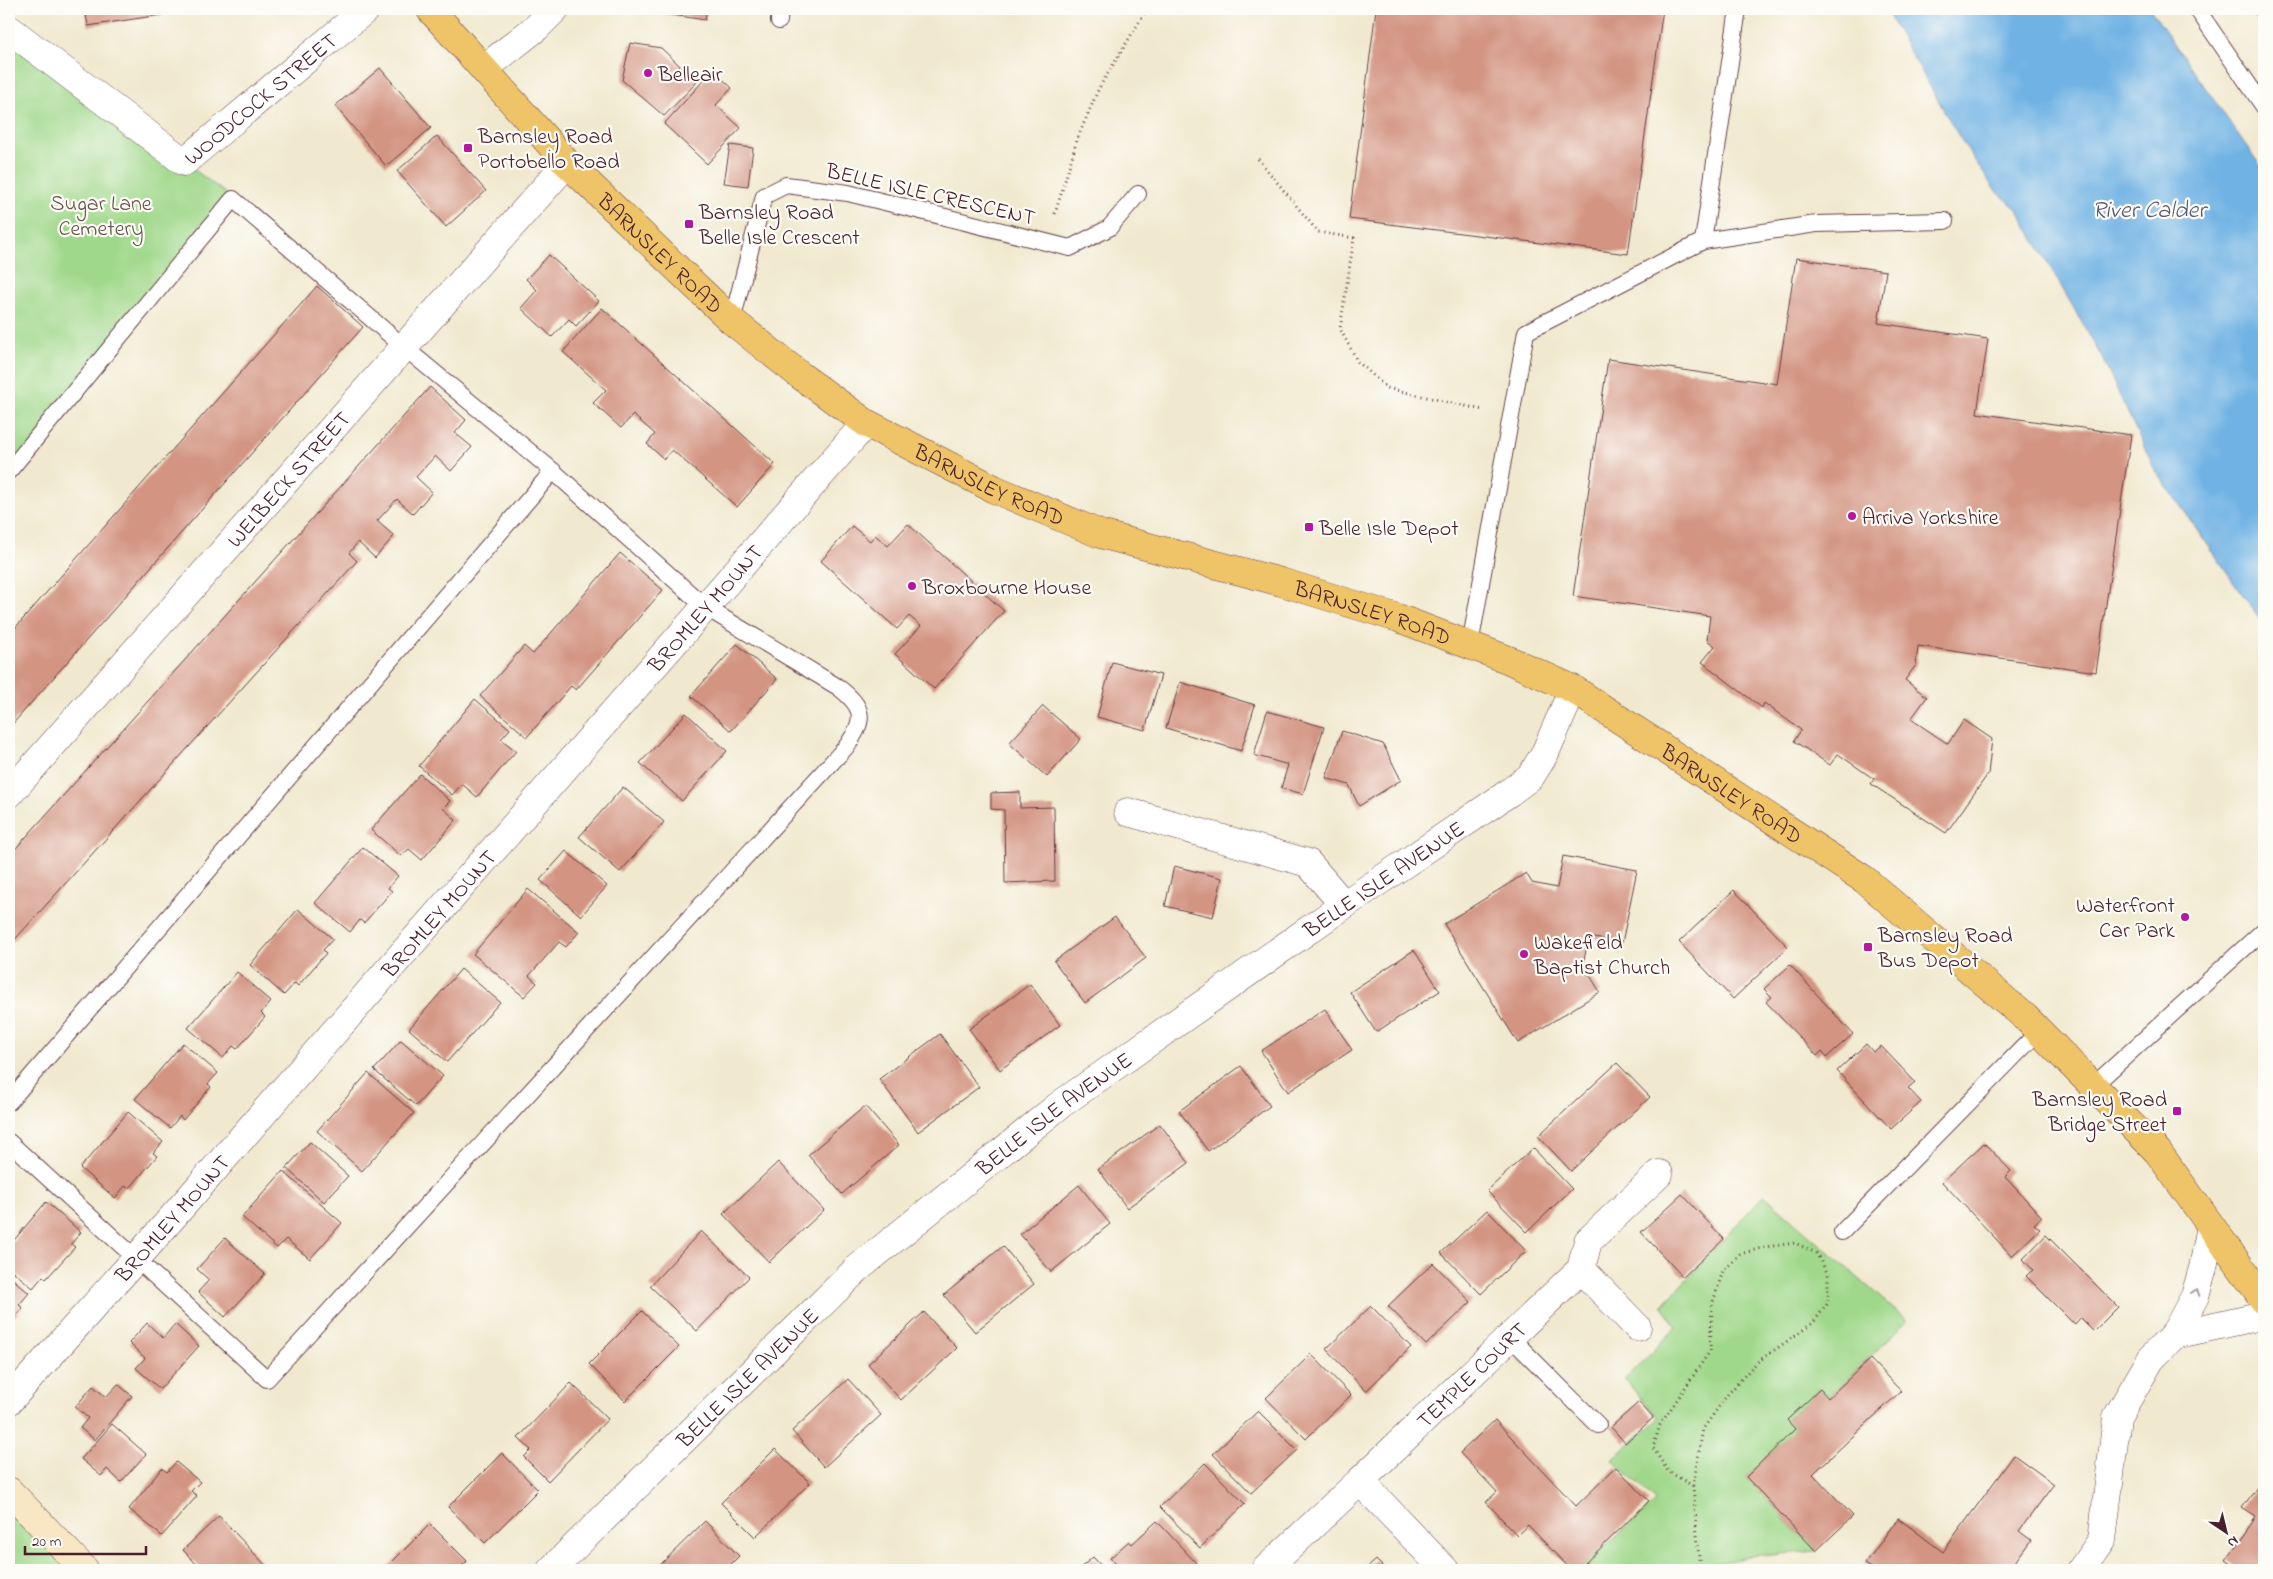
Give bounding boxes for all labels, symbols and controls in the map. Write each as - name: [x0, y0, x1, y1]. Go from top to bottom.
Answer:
- street label: WOODCOCK STREET: [178, 26, 346, 174]
- place label: Belleair: [657, 60, 723, 92]
- marker: Belleair: [642, 67, 654, 79]
- place label: Barnsley Road Portobello Road: [477, 122, 620, 179]
- marker: Barnsley Road Portobello Road: [462, 142, 474, 154]
- street label: BELLE ISLE CRESCENT: [821, 156, 1039, 236]
- street label: BARNSLEY ROAD: [588, 186, 729, 323]
- park label: Sugar Lane Cemetery: [50, 189, 152, 247]
- water label: River Calder: [2092, 194, 2208, 229]
- place label: Barnsley Road Belle Isle Crescent: [698, 198, 860, 255]
- marker: Barnsley Road Belle Isle Crescent: [683, 218, 695, 230]
- street label: WELBECK STREET: [221, 405, 360, 556]
- street label: BARNSLEY ROAD: [907, 437, 1069, 536]
- place label: Arriva Yorkshire: [1862, 503, 1999, 535]
- marker: Arriva Yorkshire: [1846, 510, 1858, 522]
- place label: Belle Isle Depot: [1318, 514, 1459, 546]
- marker: Belle Isle Depot: [1303, 521, 1315, 533]
- street label: BROMLEY MOUNT: [641, 538, 772, 682]
- place label: Broxbourne House: [921, 573, 1091, 605]
- street label: BARNSLEY ROAD: [1289, 574, 1455, 656]
- marker: Broxbourne House: [906, 580, 918, 592]
- street label: BARNSLEY ROAD: [1653, 737, 1808, 854]
- street label: BELLE ISLE AVENUE: [1297, 814, 1472, 948]
- street label: BROMLEY MOUNT: [375, 843, 506, 987]
- place label: Waterfront Car Park: [2076, 891, 2176, 948]
- marker: Waterfront Car Park: [2179, 911, 2191, 923]
- place label: Barnsley Road Bus Depot: [1877, 921, 2013, 978]
- place label: Wakefield Baptist Church: [1533, 928, 1670, 985]
- marker: Barnsley Road Bus Depot: [1862, 941, 1874, 953]
- marker: Wakefield Baptist Church: [1518, 948, 1530, 960]
- street label: BELLE ISLE AVENUE: [970, 1046, 1140, 1186]
- place label: Barnsley Road Bridge Street: [2031, 1085, 2168, 1143]
- marker: Barnsley Road Bridge Street: [2171, 1105, 2183, 1117]
- street label: BROMLEY MOUNT: [108, 1148, 239, 1292]
- one-way arrow: [2190, 1288, 2200, 1297]
- street label: BELLE ISLE AVENUE: [670, 1302, 828, 1458]
- street label: TEMPLE COURT: [1411, 1315, 1536, 1437]
- north arrow: [2200, 1506, 2250, 1556]
- scale bar: [25, 1524, 146, 1556]
- text: N: [2223, 1530, 2242, 1553]
- text: 20 m: [32, 1531, 62, 1553]

